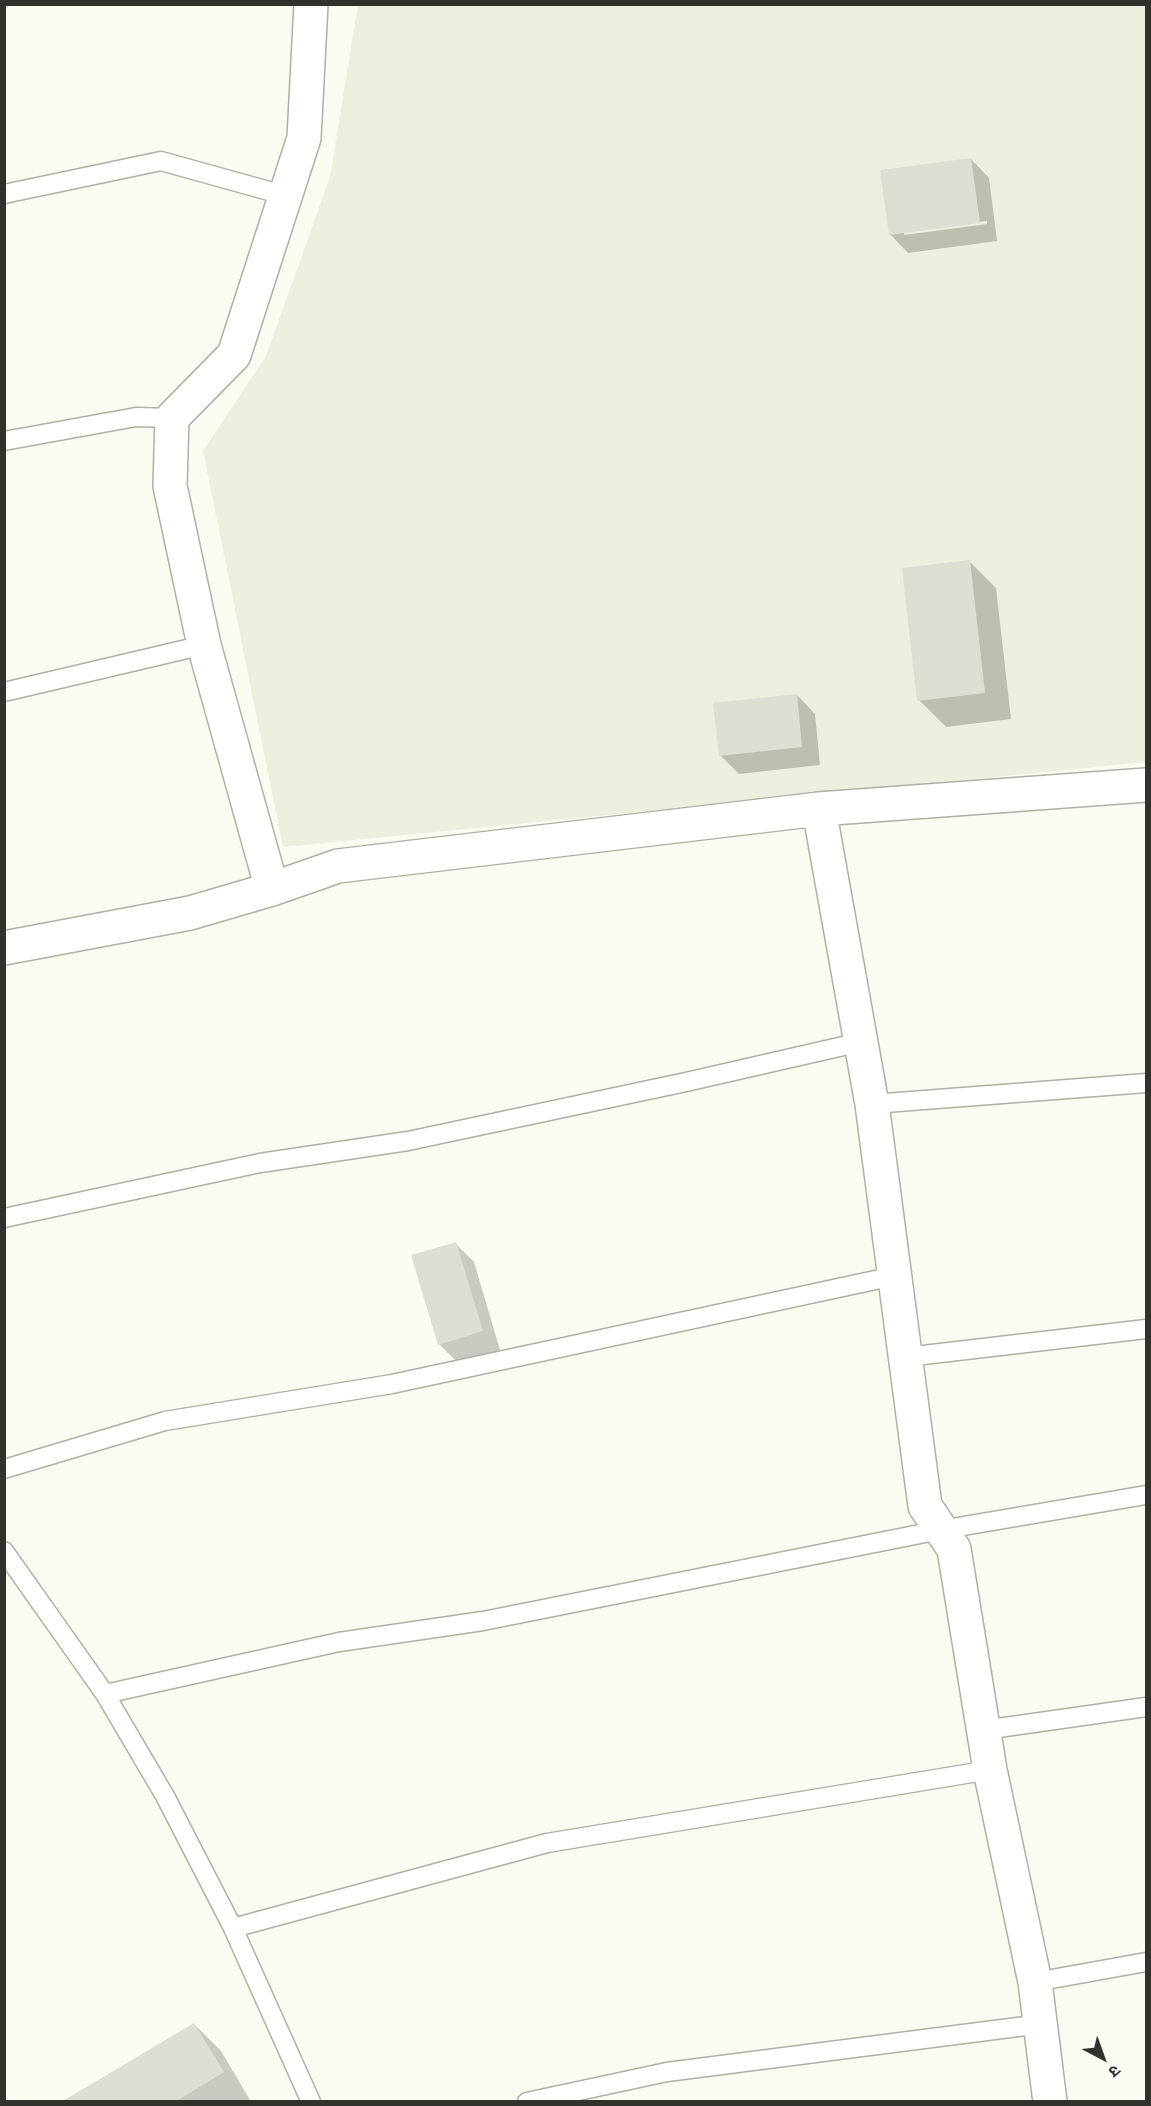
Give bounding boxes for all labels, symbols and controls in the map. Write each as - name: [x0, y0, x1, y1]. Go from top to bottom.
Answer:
- north arrow: [1073, 2028, 1133, 2088]
- text: उ: [1105, 2061, 1125, 2082]

